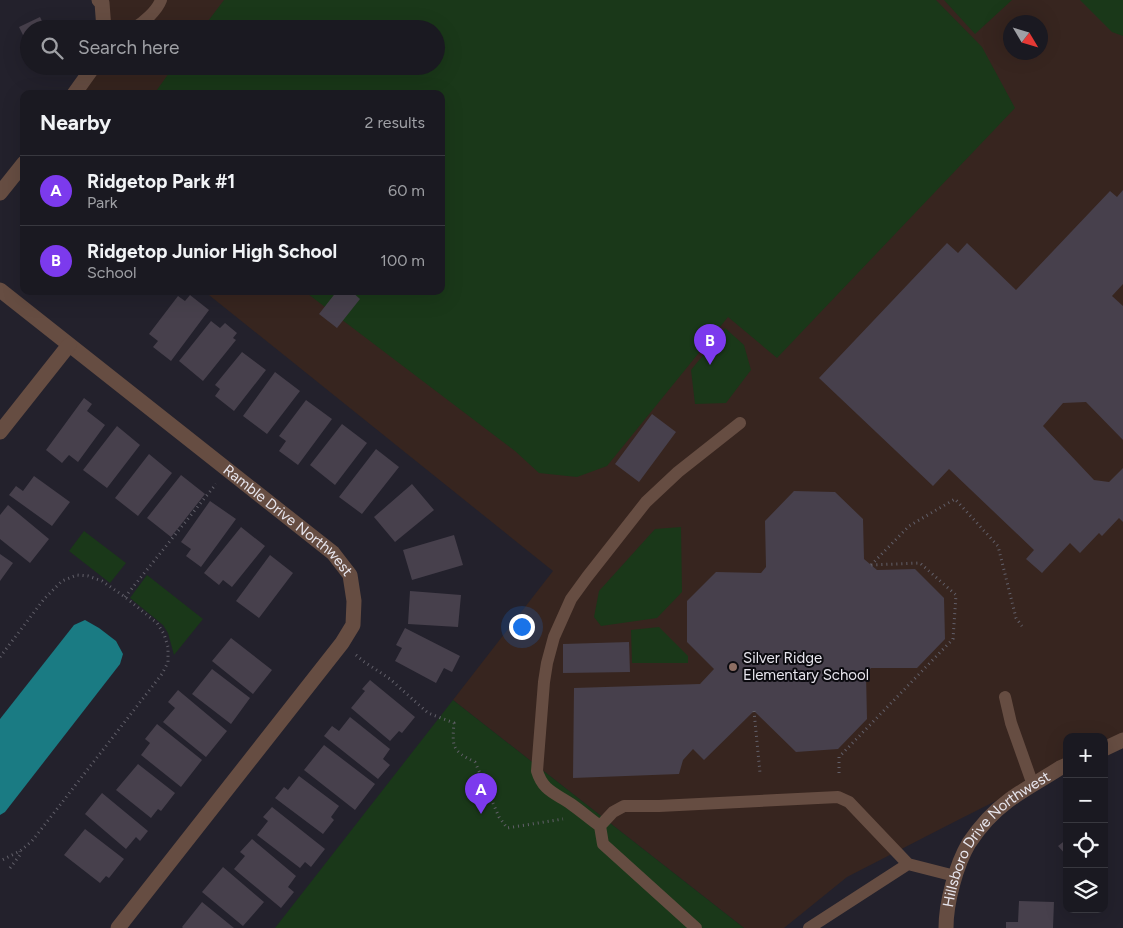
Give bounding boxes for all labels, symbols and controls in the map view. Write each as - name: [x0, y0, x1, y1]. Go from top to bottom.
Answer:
- north arrow: [1003, 15, 1048, 60]
- search box: [20, 20, 445, 75]
- icon: search: [38, 34, 66, 62]
- text: Search here: [78, 36, 180, 59]
- text: Nearby: [40, 110, 111, 135]
- text: 2 results: [365, 113, 425, 132]
- text: Ridgetop Park #1: [87, 170, 235, 193]
- text: A: [50, 181, 62, 200]
- text: 60 m: [388, 181, 425, 200]
- text: Park: [87, 193, 117, 212]
- text: Ridgetop Junior High School: [87, 240, 337, 263]
- text: B: [51, 251, 61, 270]
- text: 100 m: [380, 251, 425, 270]
- text: School: [87, 263, 137, 282]
- pin: B: [694, 324, 726, 365]
- street label: Ramble Drive Northwest: [220, 461, 357, 580]
- your location: [509, 614, 535, 640]
- place label: Silver Ridge Elementary School: [743, 649, 869, 684]
- marker: Silver Ridge Elementary School: [727, 661, 739, 673]
- map controls: [1063, 733, 1108, 913]
- button: +: [1063, 733, 1108, 778]
- street label: Hillsboro Drive Northwest: [939, 767, 1054, 909]
- pin: A: [465, 773, 497, 814]
- button: −: [1063, 778, 1108, 823]
- button: locate: [1063, 823, 1108, 868]
- button: layers: [1063, 868, 1108, 913]

